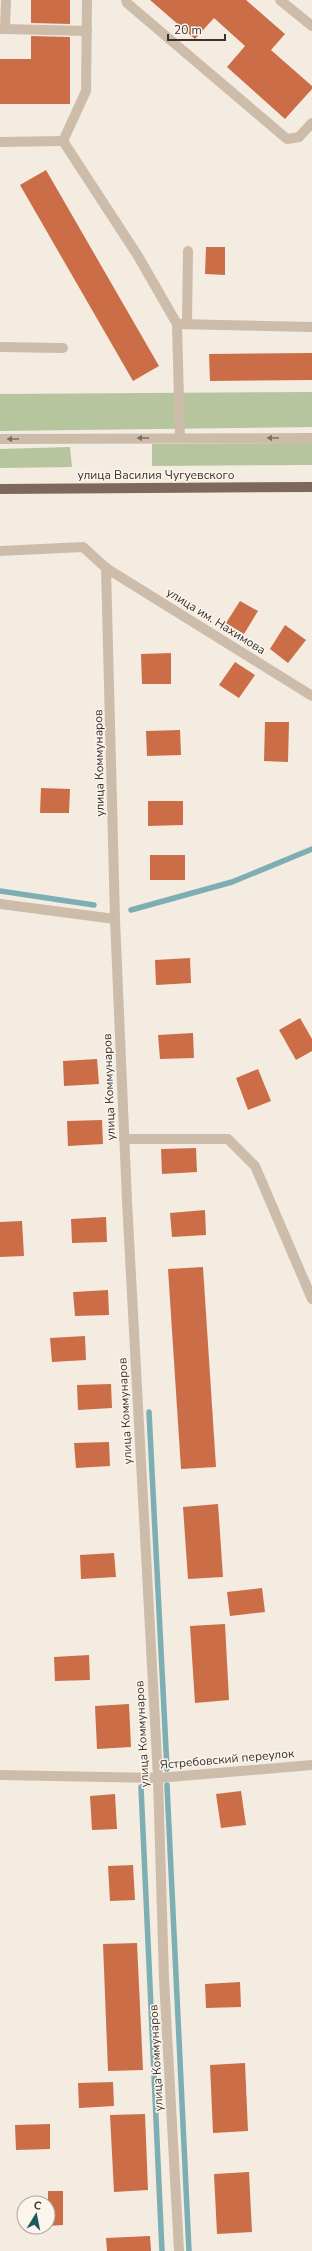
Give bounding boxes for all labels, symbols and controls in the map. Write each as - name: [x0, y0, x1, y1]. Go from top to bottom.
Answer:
- scale bar: [168, 16, 225, 42]
- text: 20 m: [174, 22, 202, 38]
- one-way arrow: [136, 435, 149, 441]
- one-way arrow: [266, 435, 279, 441]
- one-way arrow: [6, 436, 19, 442]
- street label: улица Василия Чугуевского: [78, 467, 235, 483]
- street label: улица им. Нахимова: [163, 584, 269, 658]
- street label: улица Коммунаров: [90, 709, 108, 817]
- street label: улица Коммунаров: [99, 1033, 119, 1141]
- street label: улица Коммунаров: [114, 1357, 136, 1465]
- street label: улица Коммунаров: [131, 1680, 153, 1788]
- street label: Ястребовский переулок: [159, 1745, 296, 1773]
- street label: улица Коммунаров: [145, 2004, 167, 2112]
- north arrow: [16, 2195, 56, 2235]
- text: С: [33, 2198, 43, 2214]

